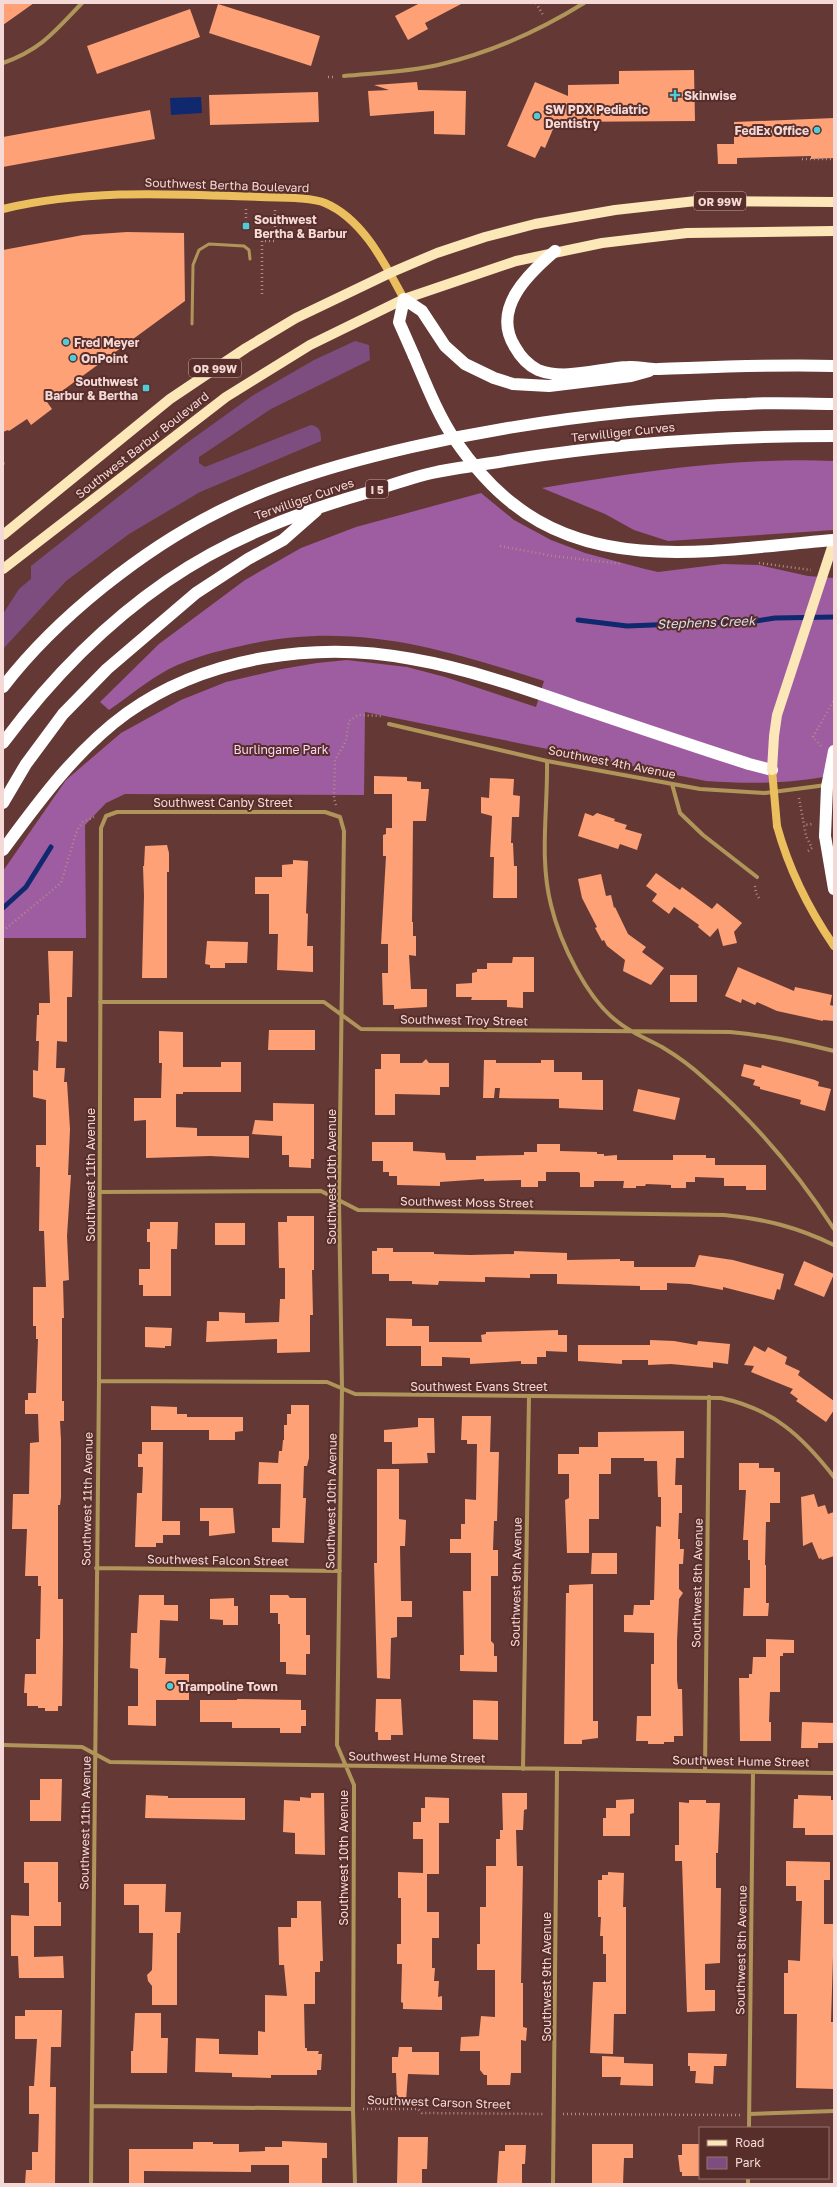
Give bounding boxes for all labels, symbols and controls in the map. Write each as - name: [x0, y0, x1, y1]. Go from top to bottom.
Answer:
- place label: Skinwise: [684, 88, 736, 103]
- marker: Skinwise: [669, 89, 681, 101]
- place label: SW PDX Pediatric Dentistry: [545, 102, 648, 131]
- marker: SW PDX Pediatric Dentistry: [532, 111, 542, 121]
- place label: FedEx Office: [735, 123, 809, 138]
- marker: FedEx Office: [812, 125, 822, 135]
- street label: Southwest Bertha Boulevard: [144, 175, 310, 195]
- road number: OR 99W: [694, 192, 746, 210]
- place label: Southwest Bertha & Barbur: [254, 212, 348, 241]
- marker: Southwest Bertha & Barbur: [241, 221, 251, 231]
- place label: Fred Meyer: [74, 335, 140, 350]
- marker: Fred Meyer: [61, 337, 71, 347]
- place label: OnPoint: [81, 351, 128, 366]
- marker: OnPoint: [68, 353, 78, 363]
- road number: OR 99W: [189, 359, 241, 377]
- place label: Southwest Barbur & Bertha: [45, 374, 138, 403]
- marker: Southwest Barbur & Bertha: [141, 383, 151, 393]
- street label: Southwest Barbur Boulevard: [72, 388, 212, 502]
- street label: Terwilliger Curves: [570, 419, 676, 445]
- street label: Terwilliger Curves: [252, 475, 356, 523]
- road number: I 5: [366, 480, 388, 498]
- water label: Stephens Creek: [656, 612, 757, 632]
- park label: Burlingame Park: [233, 742, 329, 757]
- street label: Southwest 4th Avenue: [547, 742, 677, 782]
- street label: Southwest Canby Street: [153, 795, 293, 810]
- street label: Southwest Troy Street: [400, 1011, 528, 1029]
- street label: Southwest 11th Avenue: [83, 1108, 98, 1242]
- street label: Southwest 10th Avenue: [324, 1109, 339, 1245]
- street label: Southwest Moss Street: [400, 1193, 534, 1211]
- street label: Southwest Evans Street: [410, 1379, 548, 1394]
- street label: Southwest 11th Avenue: [78, 1432, 96, 1566]
- street label: Southwest 10th Avenue: [322, 1433, 340, 1569]
- street label: Southwest 9th Avenue: [507, 1517, 525, 1647]
- street label: Southwest 8th Avenue: [688, 1518, 706, 1648]
- street label: Southwest Falcon Street: [147, 1551, 289, 1569]
- place label: Trampoline Town: [178, 1679, 278, 1694]
- marker: Trampoline Town: [165, 1681, 175, 1691]
- street label: Southwest Hume Street: [348, 1748, 486, 1766]
- street label: Southwest Hume Street: [672, 1752, 810, 1770]
- street label: Southwest 11th Avenue: [76, 1756, 94, 1890]
- street label: Southwest 10th Avenue: [336, 1790, 351, 1926]
- street label: Southwest 8th Avenue: [732, 1885, 750, 2015]
- street label: Southwest 9th Avenue: [539, 1912, 554, 2042]
- street label: Southwest Carson Street: [367, 2092, 511, 2112]
- legend: [699, 2127, 829, 2179]
- text: Road: [735, 2135, 764, 2150]
- text: Park: [735, 2155, 761, 2170]

